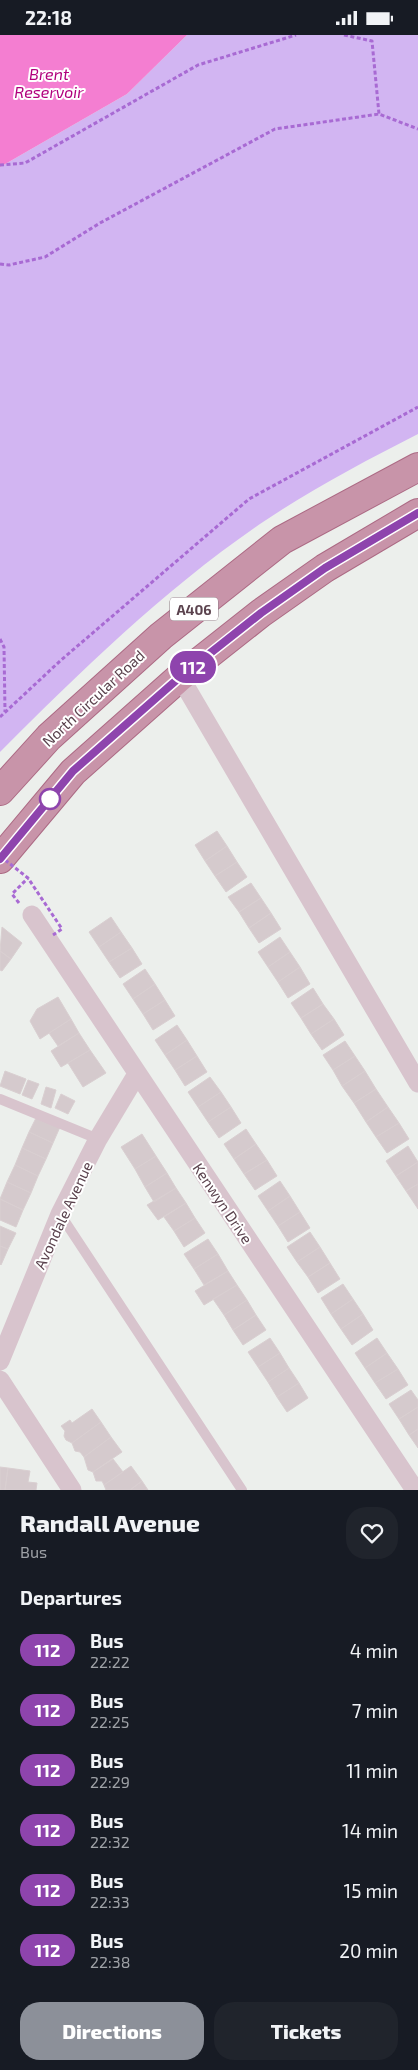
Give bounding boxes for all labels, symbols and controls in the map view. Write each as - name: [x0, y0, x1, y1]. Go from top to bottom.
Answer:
- text: 22:18: [25, 6, 72, 29]
- water label: Brent Reservoir: [14, 64, 84, 101]
- road number: A406: [170, 597, 218, 621]
- street label: North Circular Road: [38, 646, 148, 750]
- line badge: 112: [164, 651, 222, 683]
- text: 112: [180, 656, 206, 678]
- unlabelled marker: [39, 788, 61, 810]
- street label: Avondale Avenue: [30, 1158, 96, 1272]
- street label: Kenwyn Drive: [189, 1159, 257, 1247]
- button: heart: [346, 1507, 398, 1559]
- text: Randall Avenue: [20, 1508, 200, 1537]
- text: Bus: [20, 1542, 47, 1561]
- text: Departures: [20, 1586, 122, 1609]
- text: Bus: [90, 1629, 124, 1652]
- text: 112: [34, 1639, 61, 1661]
- text: 4 min: [350, 1639, 398, 1662]
- text: 22:22: [90, 1652, 130, 1671]
- text: Bus: [90, 1689, 124, 1712]
- text: 112: [34, 1699, 61, 1721]
- text: 7 min: [352, 1699, 398, 1722]
- text: 22:25: [90, 1712, 129, 1731]
- text: Bus: [90, 1749, 124, 1772]
- text: 112: [34, 1759, 61, 1781]
- text: 11 min: [346, 1759, 398, 1782]
- text: 22:29: [90, 1772, 130, 1791]
- text: Bus: [90, 1809, 124, 1832]
- text: 112: [34, 1819, 61, 1841]
- text: 14 min: [342, 1819, 398, 1842]
- text: 22:32: [90, 1832, 130, 1851]
- text: Bus: [90, 1869, 124, 1892]
- text: 112: [34, 1879, 61, 1901]
- text: 15 min: [344, 1879, 398, 1902]
- text: 22:33: [90, 1892, 130, 1911]
- text: Bus: [90, 1929, 124, 1952]
- text: 112: [34, 1939, 61, 1961]
- text: 20 min: [339, 1939, 398, 1962]
- text: 22:38: [90, 1952, 130, 1971]
- button: Directions: [20, 2002, 204, 2060]
- button: Tickets: [214, 2002, 398, 2060]

